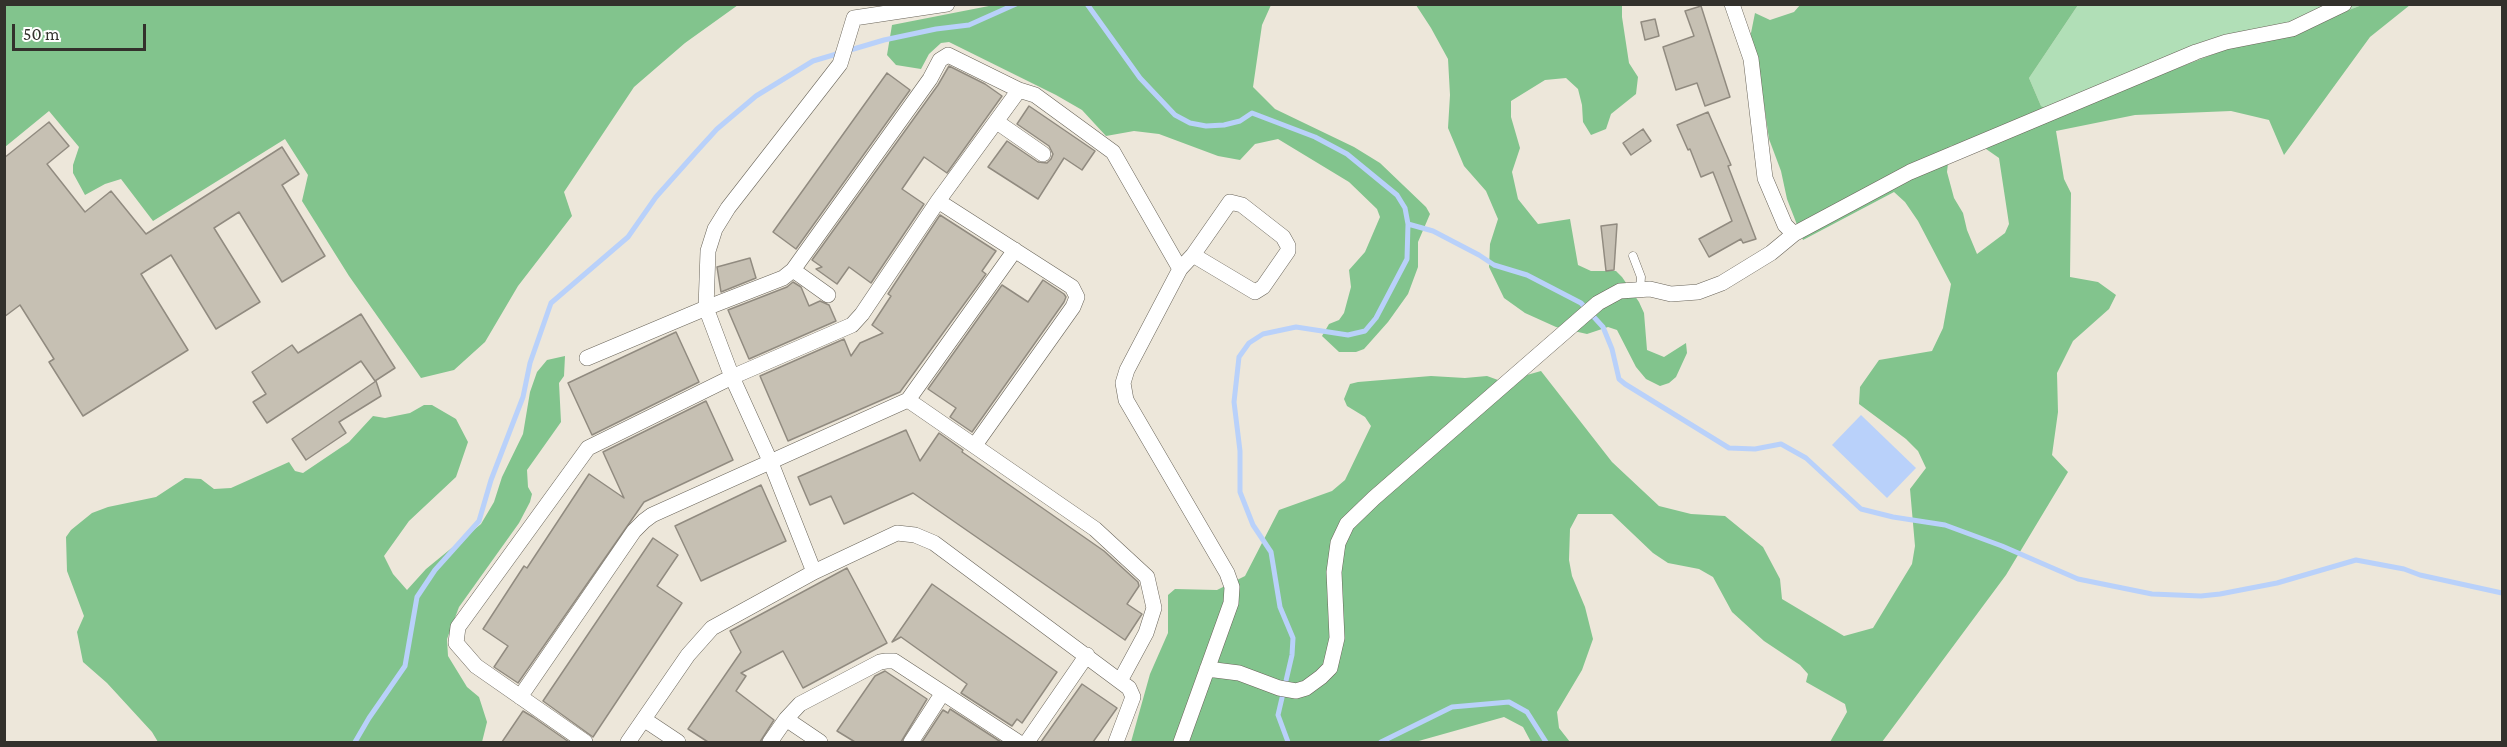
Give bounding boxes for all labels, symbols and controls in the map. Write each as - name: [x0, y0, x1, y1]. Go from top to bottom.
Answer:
- scale bar: [15, 12, 148, 50]
- text: 50 m: [23, 24, 60, 44]

